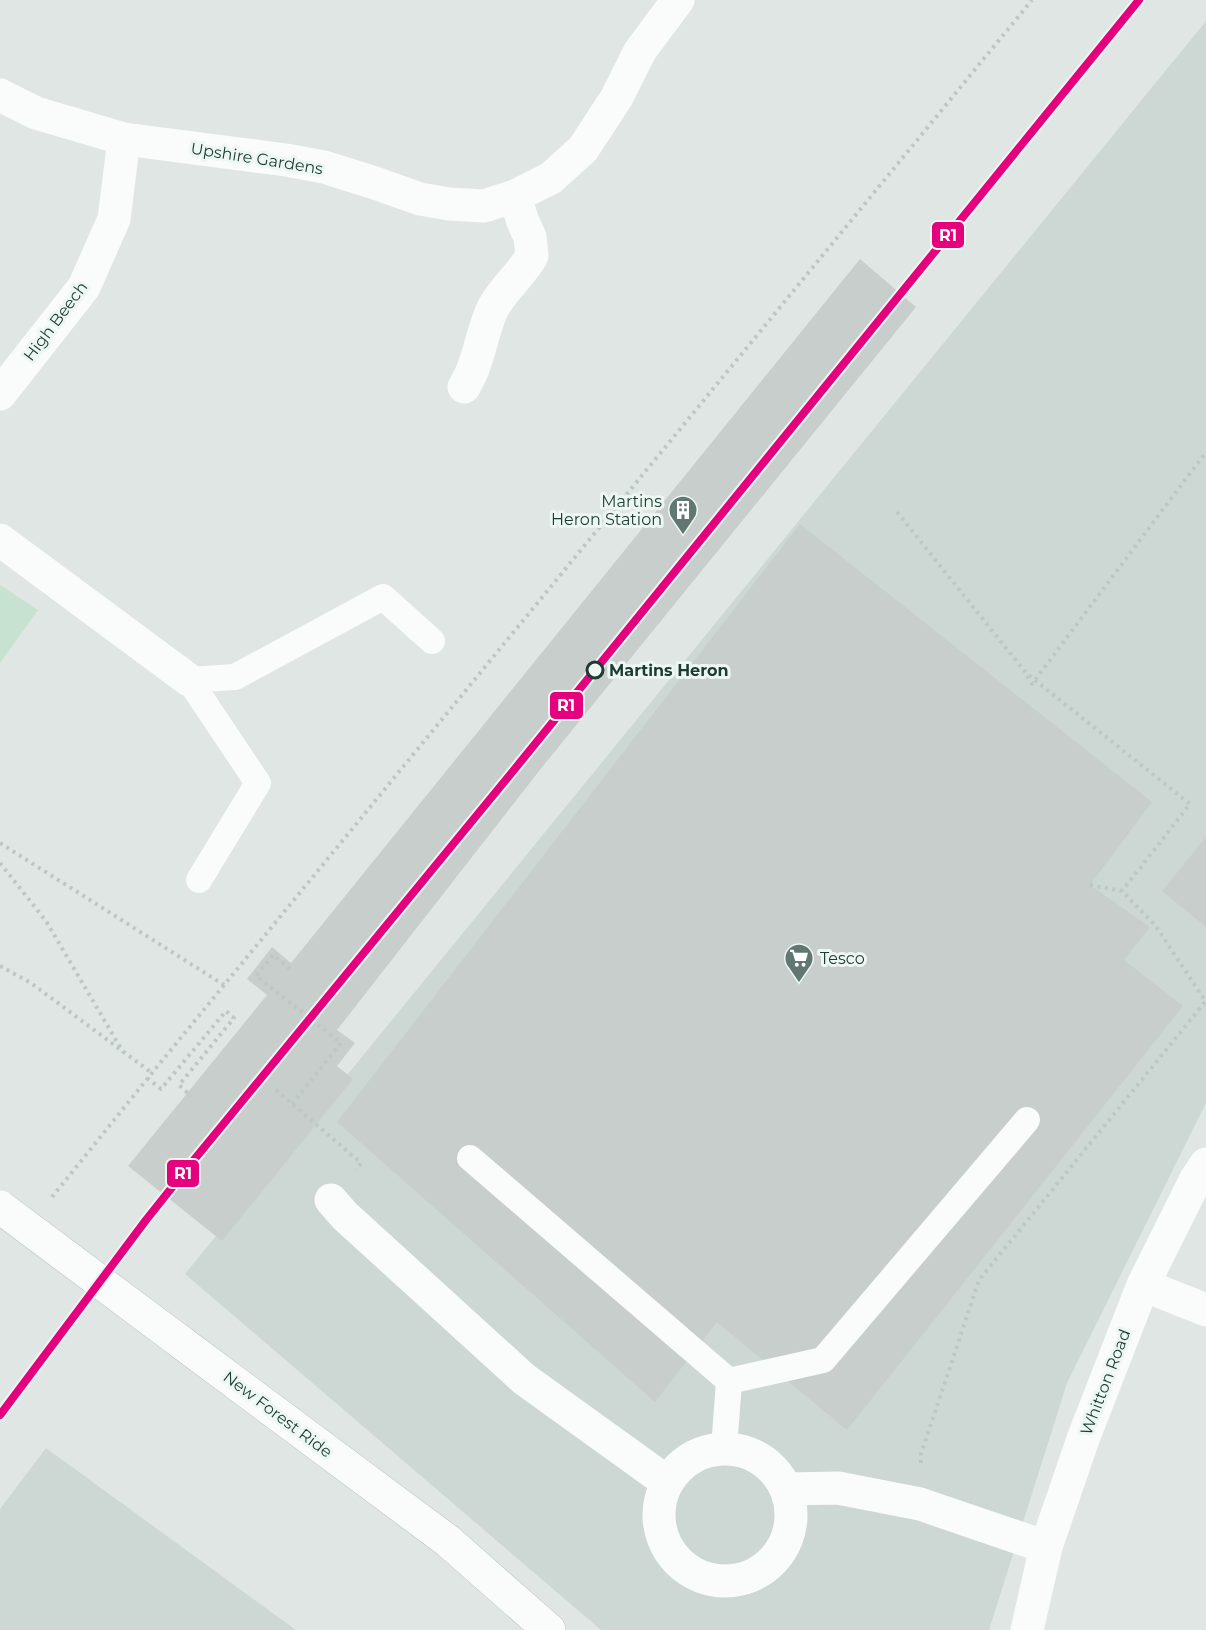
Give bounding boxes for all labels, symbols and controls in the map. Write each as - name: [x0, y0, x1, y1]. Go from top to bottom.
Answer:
- street label: Upshire Gardens: [189, 139, 325, 178]
- line badge: R1: [931, 221, 965, 249]
- text: R1: [939, 226, 957, 245]
- street label: High Beech: [19, 278, 91, 365]
- place label: Martins Heron Station: [551, 492, 662, 529]
- building icon: Martins Heron Station: [667, 494, 699, 536]
- marker: Martins Heron: [586, 661, 604, 679]
- place label: Martins Heron: [609, 661, 728, 680]
- line badge: R1: [549, 691, 584, 720]
- text: R1: [557, 696, 575, 715]
- supermarket icon: Tesco: [783, 942, 815, 984]
- place label: Tesco: [820, 949, 865, 968]
- line badge: R1: [166, 1159, 200, 1188]
- text: R1: [174, 1164, 192, 1183]
- street label: Whitton Road: [1077, 1327, 1134, 1438]
- street label: New Forest Ride: [220, 1367, 336, 1462]

